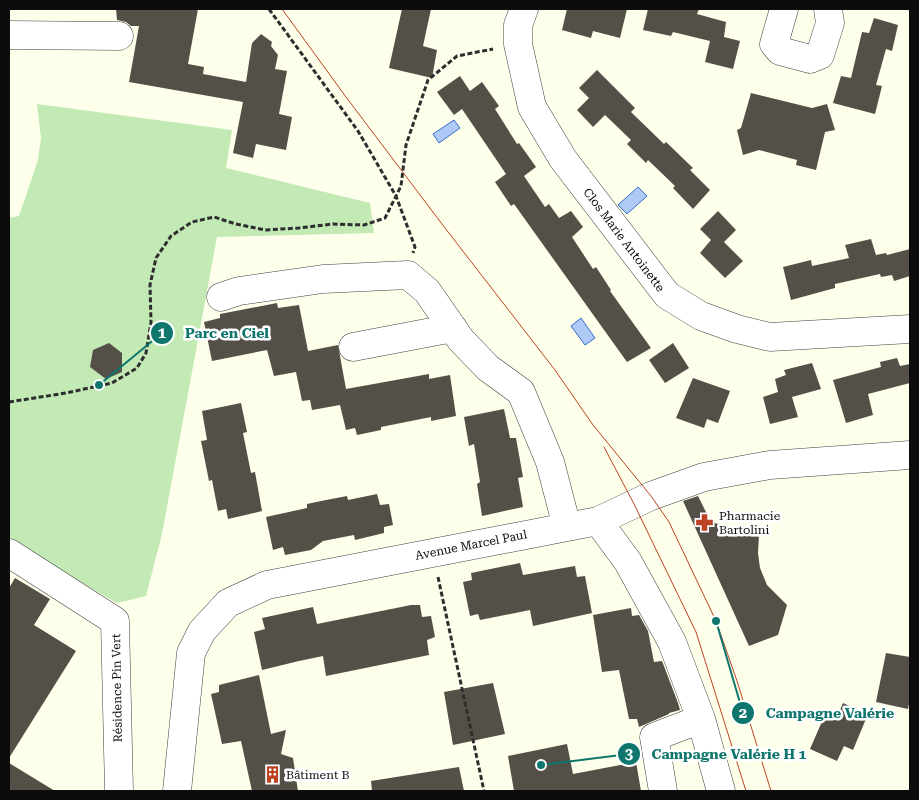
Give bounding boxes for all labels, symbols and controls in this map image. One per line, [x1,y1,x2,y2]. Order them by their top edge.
street label: Clos Marie Antoinette [580,185,668,295]
callout: Parc en Ciel [150,318,279,347]
text: 1 [158,324,167,342]
text: Parc en Ciel [185,325,269,341]
place label: Pharmacie Bartolini [719,509,781,537]
pharmacy icon: Pharmacie Bartolini [695,513,715,533]
street label: Avenue Marcel Paul [414,527,528,563]
street label: Résidence Pin Vert [109,633,125,743]
callout: Campagne Valérie [731,699,904,728]
text: 2 [739,704,747,722]
text: Campagne Valérie [766,705,894,721]
callout: Campagne Valérie H 1 [617,739,817,768]
text: 3 [625,745,634,763]
text: Campagne Valérie H 1 [652,746,807,762]
building icon: Bâtiment B [262,765,282,785]
place label: Bâtiment B [286,768,349,782]

